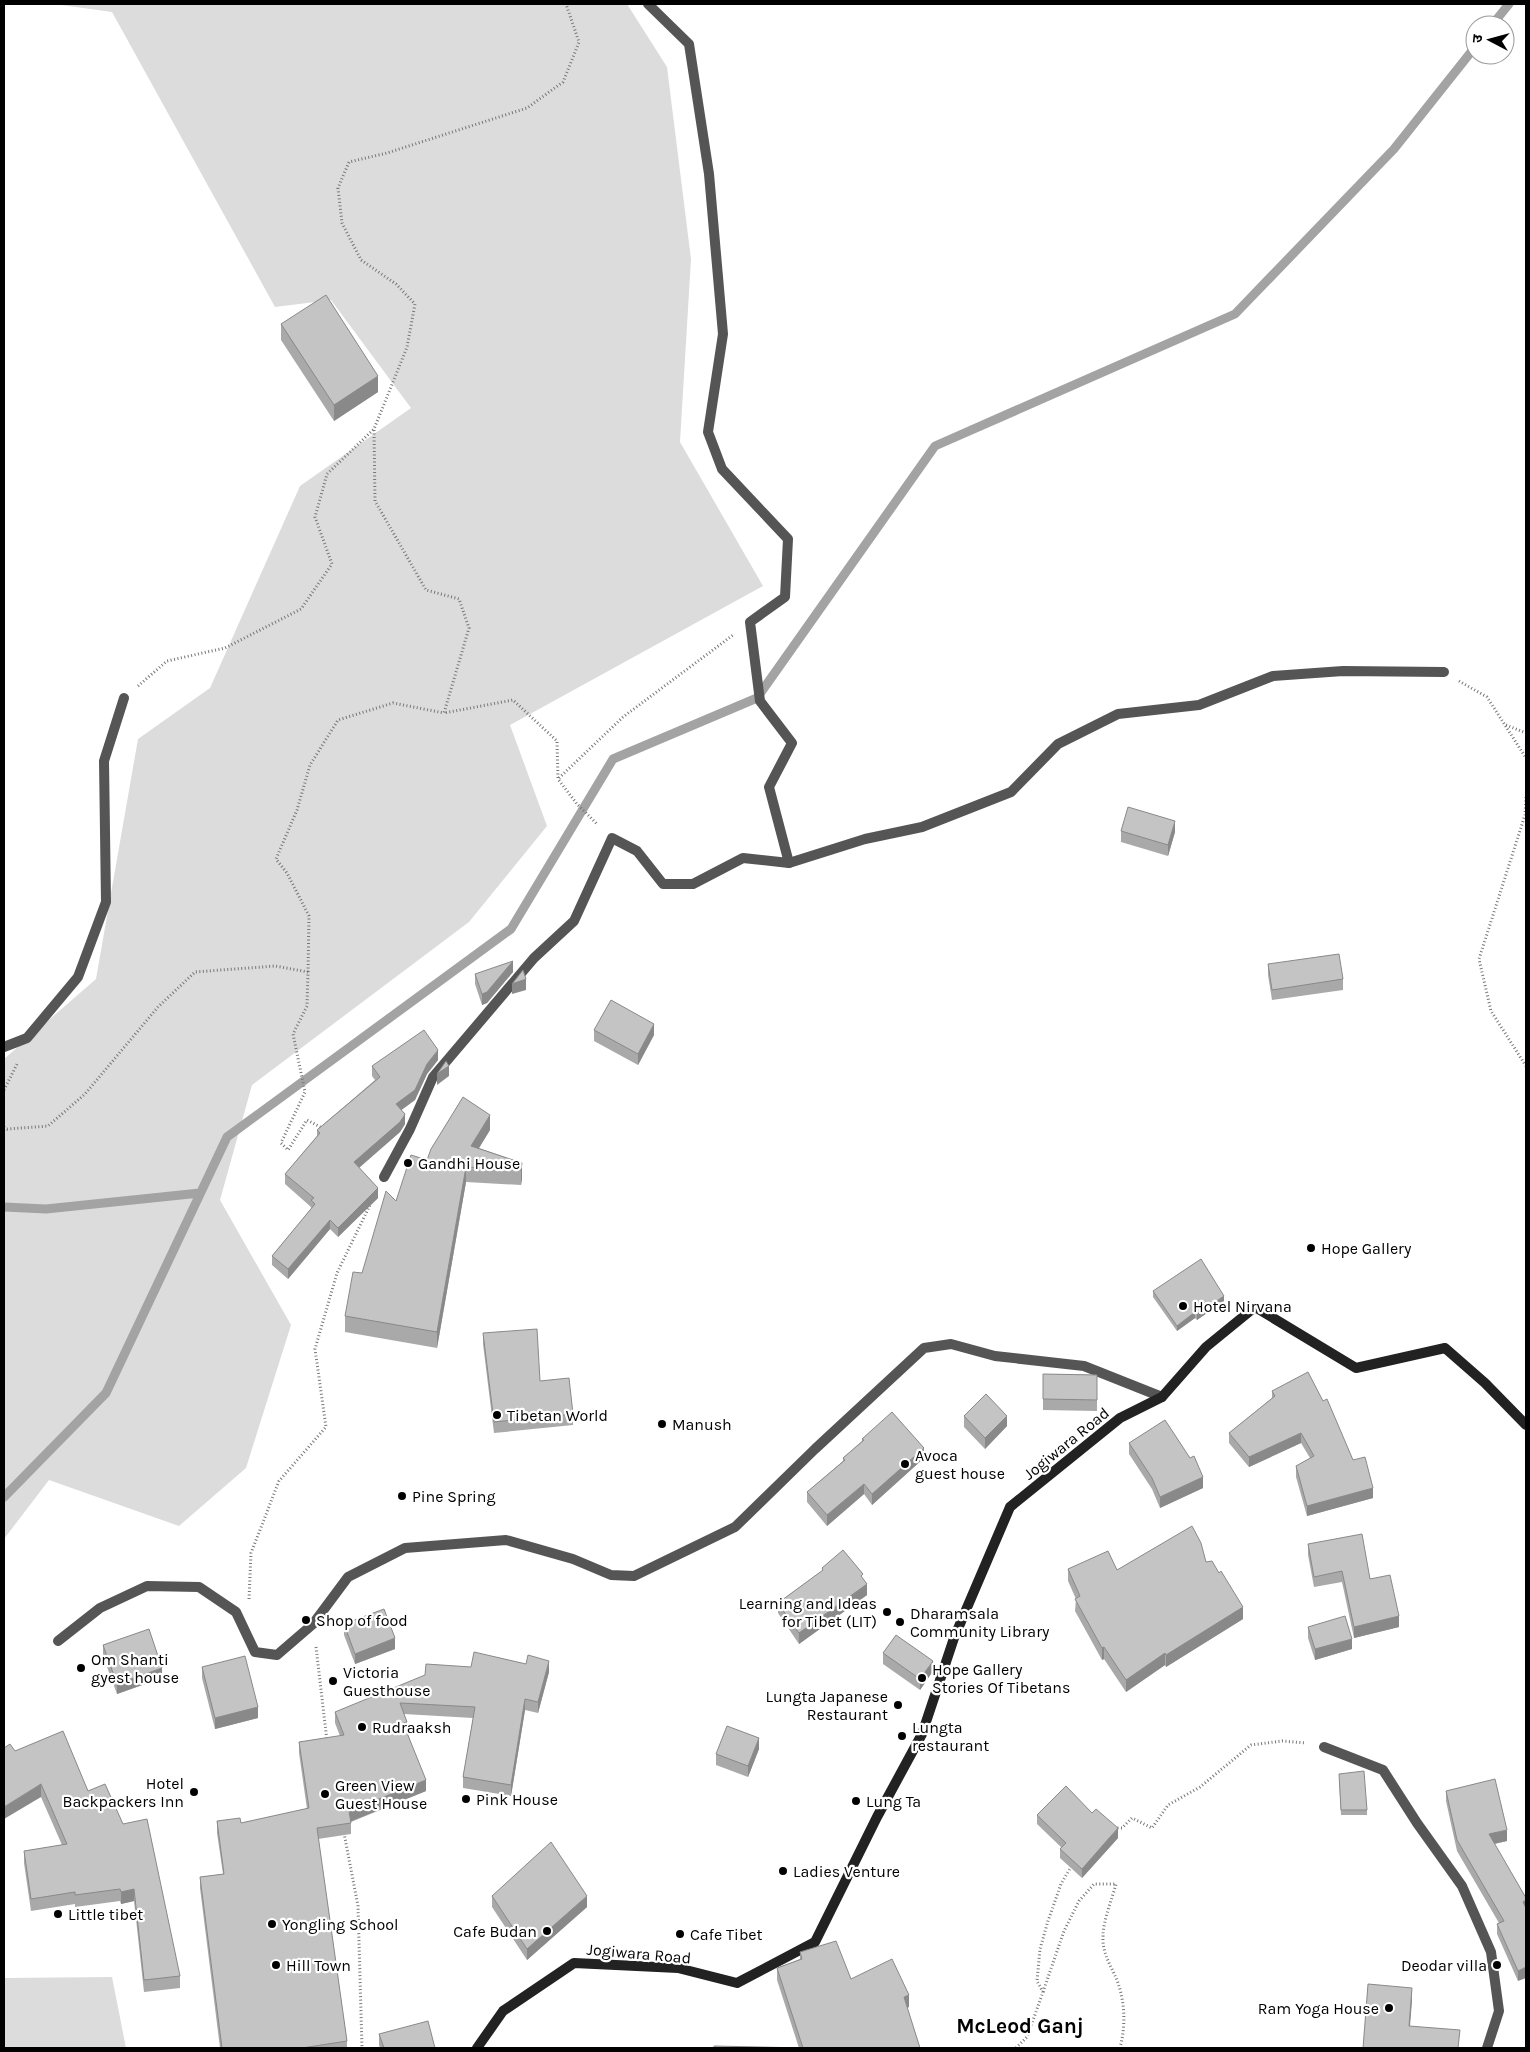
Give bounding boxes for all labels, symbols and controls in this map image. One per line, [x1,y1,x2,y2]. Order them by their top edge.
north arrow [1465,15,1515,65]
text: उ [1469,33,1487,44]
place label: Gandhi House [418,1154,520,1173]
marker: Gandhi House [402,1157,414,1169]
place label: Hope Gallery [1321,1239,1412,1258]
marker: Hope Gallery [1305,1242,1317,1254]
place label: Hotel Nirvana [1193,1297,1292,1316]
marker: Hotel Nirvana [1177,1300,1189,1312]
street label: Jogiwara Road [1020,1403,1113,1484]
place label: Tibetan World [507,1406,608,1425]
marker: Tibetan World [491,1409,503,1421]
place label: Manush [672,1415,732,1434]
marker: Manush [656,1418,668,1430]
place label: Avoca guest house [915,1446,1005,1483]
marker: Avoca guest house [899,1458,911,1470]
place label: Pine Spring [412,1487,496,1506]
marker: Pine Spring [396,1490,408,1502]
place label: Learning and Ideas for Tibet (LIT) [739,1594,877,1631]
place label: Dharamsala Community Library [910,1604,1050,1641]
marker: Learning and Ideas for Tibet (LIT) [881,1606,893,1618]
place label: Shop of food [316,1611,408,1630]
marker: Shop of food [300,1614,312,1626]
marker: Dharamsala Community Library [894,1616,906,1628]
place label: Om Shanti gyest house [91,1650,179,1687]
place label: Hope Gallery Stories Of Tibetans [932,1660,1070,1697]
marker: Om Shanti gyest house [75,1662,87,1674]
place label: Victoria Guesthouse [343,1663,430,1700]
marker: Hope Gallery Stories Of Tibetans [916,1672,928,1684]
marker: Victoria Guesthouse [327,1675,339,1687]
place label: Lungta Japanese Restaurant [766,1687,888,1724]
marker: Lungta Japanese Restaurant [892,1699,904,1711]
place label: Rudraaksh [372,1718,451,1737]
place label: Lungta restaurant [912,1718,989,1755]
marker: Rudraaksh [356,1721,368,1733]
marker: Lungta restaurant [896,1730,908,1742]
place label: Hotel Backpackers Inn [63,1774,184,1811]
place label: Green View Guest House [335,1776,427,1813]
marker: Hotel Backpackers Inn [188,1786,200,1798]
marker: Green View Guest House [319,1788,331,1800]
place label: Pink House [476,1790,558,1809]
place label: Lung Ta [866,1792,921,1811]
marker: Pink House [460,1793,472,1805]
marker: Lung Ta [850,1795,862,1807]
place label: Ladies Venture [793,1862,900,1881]
marker: Ladies Venture [777,1865,789,1877]
place label: Little tibet [68,1905,143,1924]
marker: Little tibet [52,1908,64,1920]
place label: Yongling School [282,1915,398,1934]
marker: Yongling School [266,1918,278,1930]
place label: Cafe Budan [453,1922,537,1941]
marker: Cafe Budan [541,1925,553,1937]
place label: Cafe Tibet [690,1925,763,1944]
marker: Cafe Tibet [674,1928,686,1940]
street label: Jogiwara Road [586,1939,692,1968]
place label: Hill Town [286,1956,351,1975]
place label: Deodar villa [1401,1956,1487,1975]
marker: Hill Town [270,1959,282,1971]
marker: Deodar villa [1491,1959,1503,1971]
place label: Ram Yoga House [1258,1999,1379,2018]
marker: Ram Yoga House [1383,2002,1395,2014]
district label: McLeod Ganj [956,2014,1084,2038]

